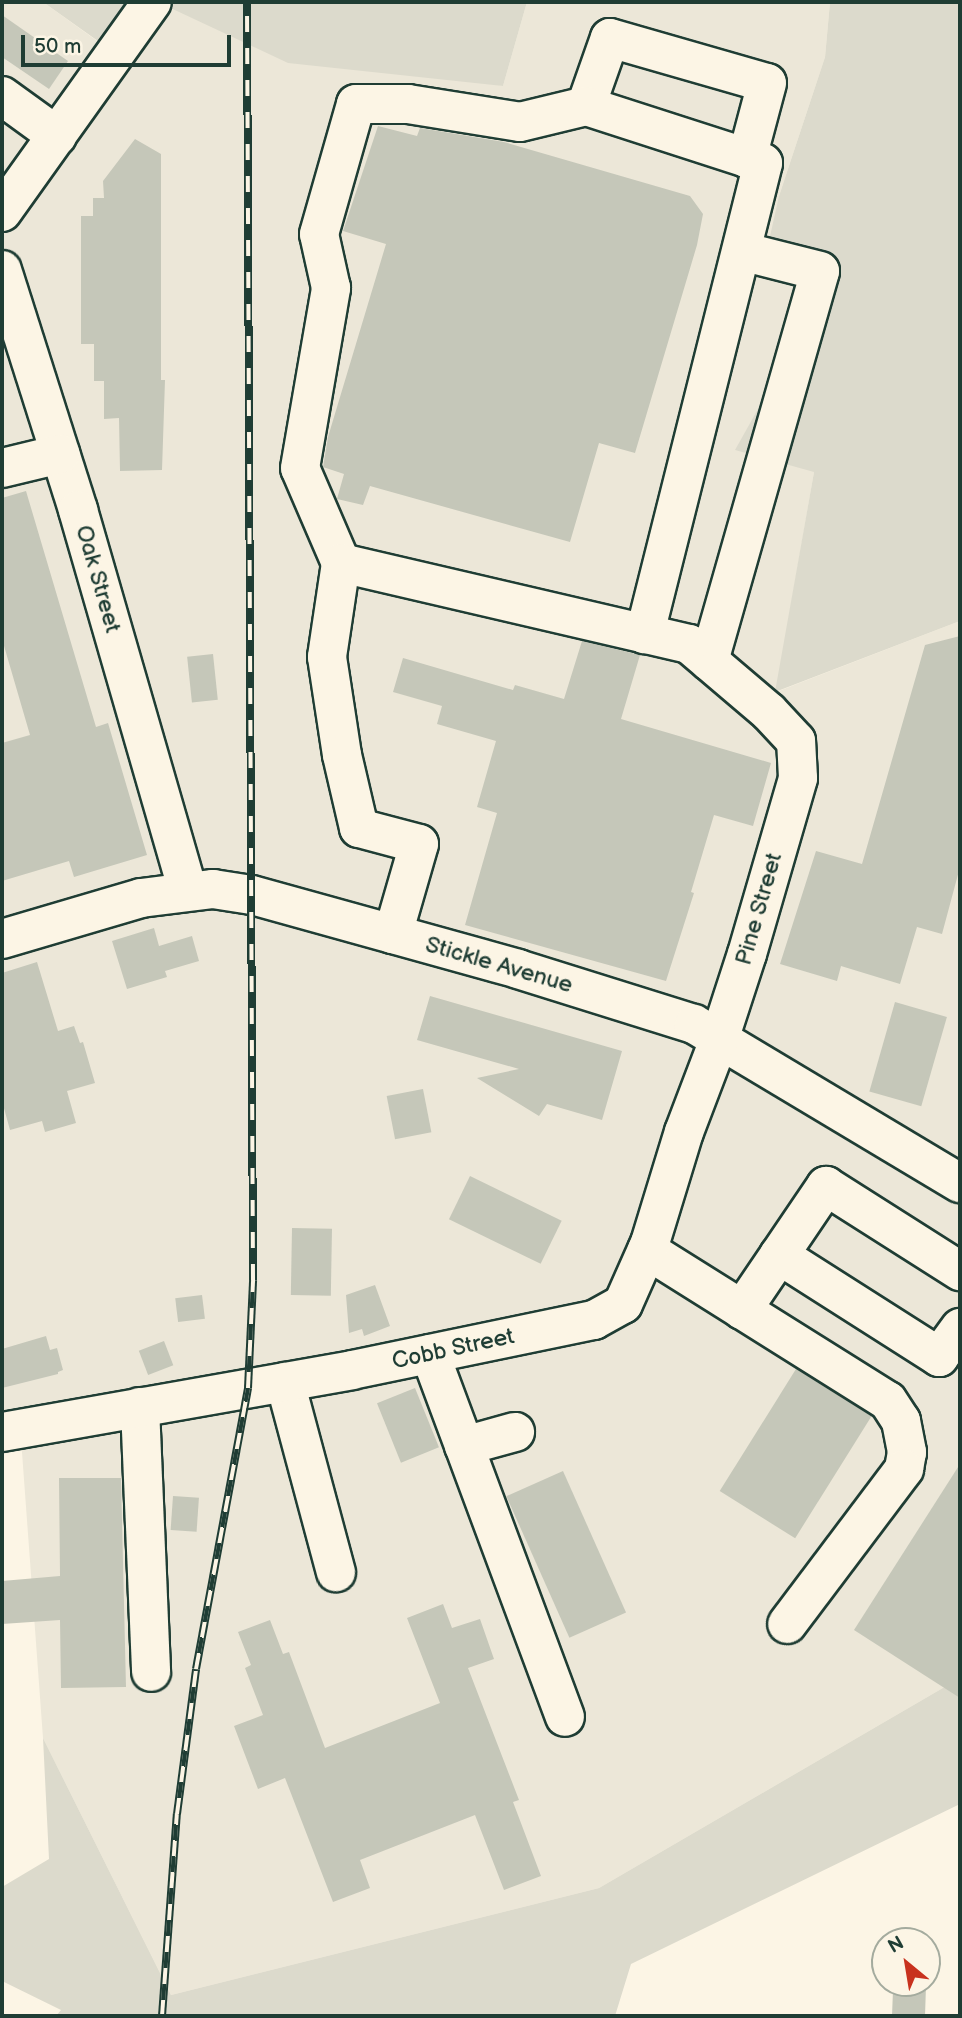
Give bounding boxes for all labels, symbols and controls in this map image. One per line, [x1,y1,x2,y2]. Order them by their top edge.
scale bar [24,21,234,65]
text: 50 m [34,34,81,59]
street label: Oak Street [69,522,127,636]
street label: Pine Street [730,850,788,968]
street label: Stickle Avenue [422,931,576,999]
street label: Cobb Street [389,1323,517,1375]
north arrow [871,1927,941,1997]
text: N [884,1932,908,1959]

